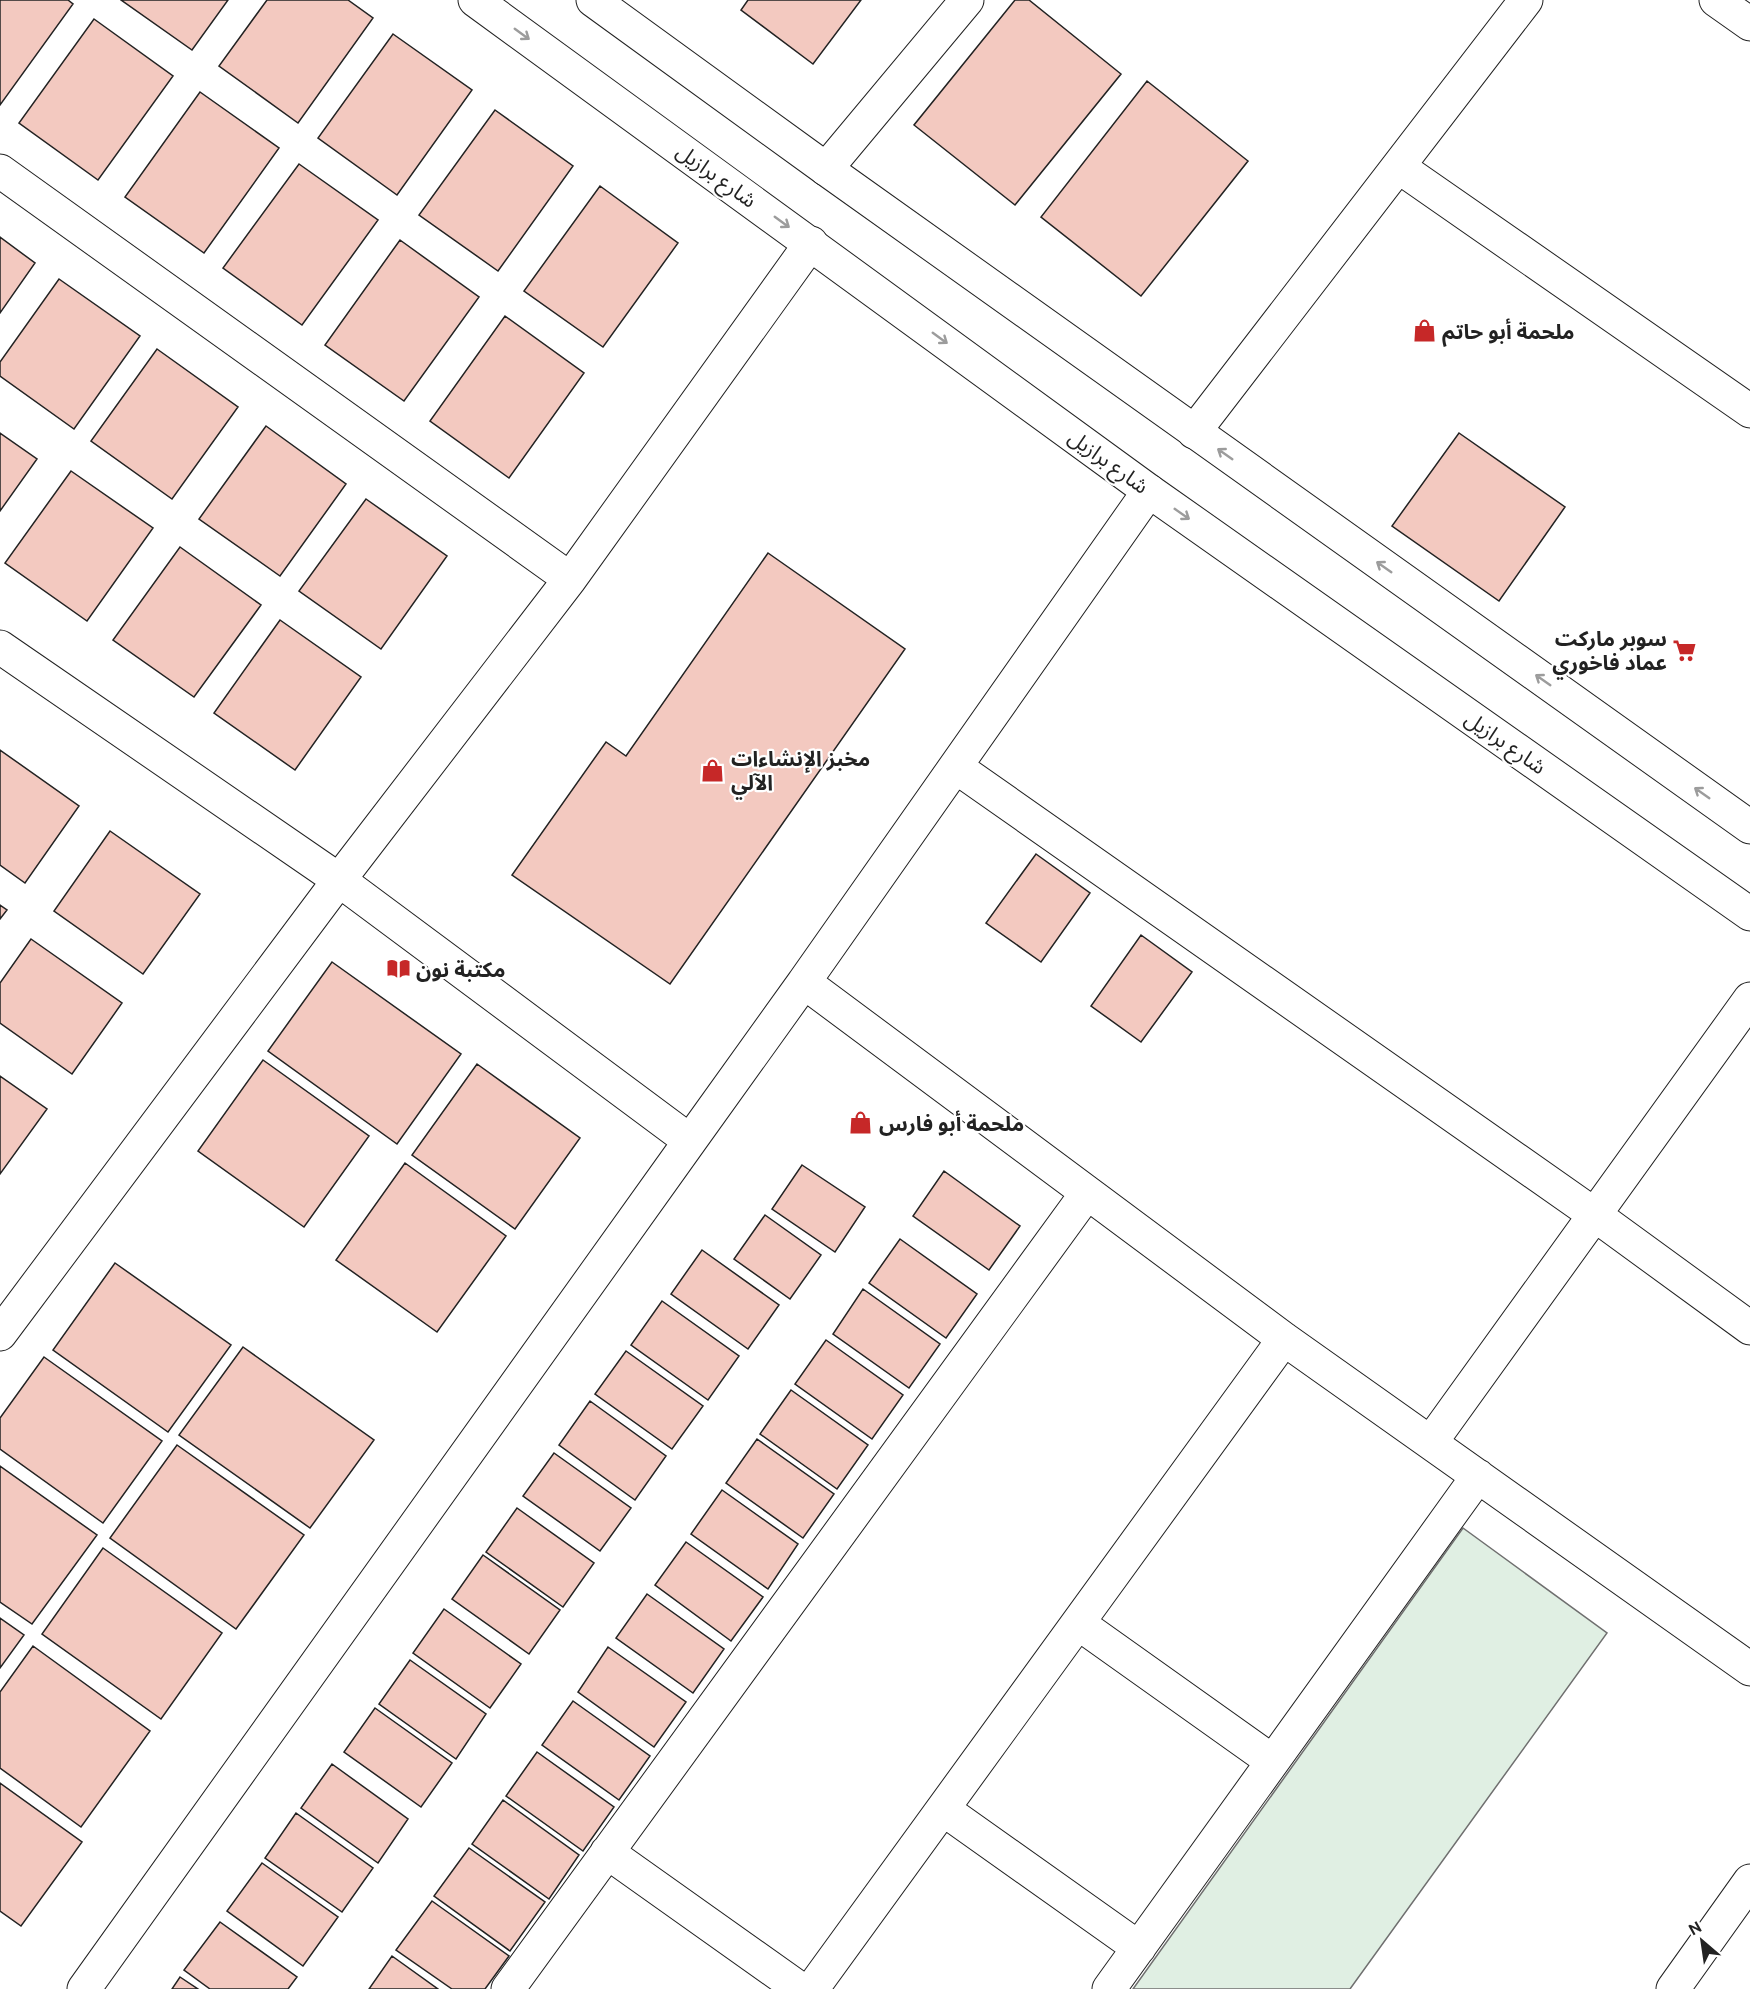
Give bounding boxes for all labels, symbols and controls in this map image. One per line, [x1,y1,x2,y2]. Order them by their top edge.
one-way arrow [514,28,530,40]
street label: شارع برازيل [670,138,762,215]
one-way arrow [774,216,790,229]
shop icon: ملحمة أبو حاتم [1411,318,1437,344]
place label: ملحمة أبو حاتم [1442,318,1575,347]
one-way arrow [931,331,947,344]
street label: شارع برازيل [1062,424,1154,501]
one-way arrow [1218,448,1234,460]
one-way arrow [1174,508,1190,520]
one-way arrow [1377,561,1393,573]
place label: سوبر ماركت عماد فاخوري [1552,626,1667,680]
supermarket icon: سوبر ماركت عماد فاخوري [1672,637,1698,663]
one-way arrow [1536,674,1552,686]
street label: شارع برازيل [1459,706,1551,782]
place label: مخبز الإنشاءات الآلي [731,746,870,800]
shop icon: مخبز الإنشاءات الآلي [700,757,726,783]
one-way arrow [1695,787,1711,799]
library icon: مكتبة نون [385,956,411,982]
place label: مكتبة نون [416,957,505,982]
shop icon: ملحمة أبو فارس [848,1110,874,1136]
place label: ملحمة أبو فارس [879,1110,1024,1136]
north arrow [1672,1911,1732,1971]
text: N [1685,1917,1704,1939]

